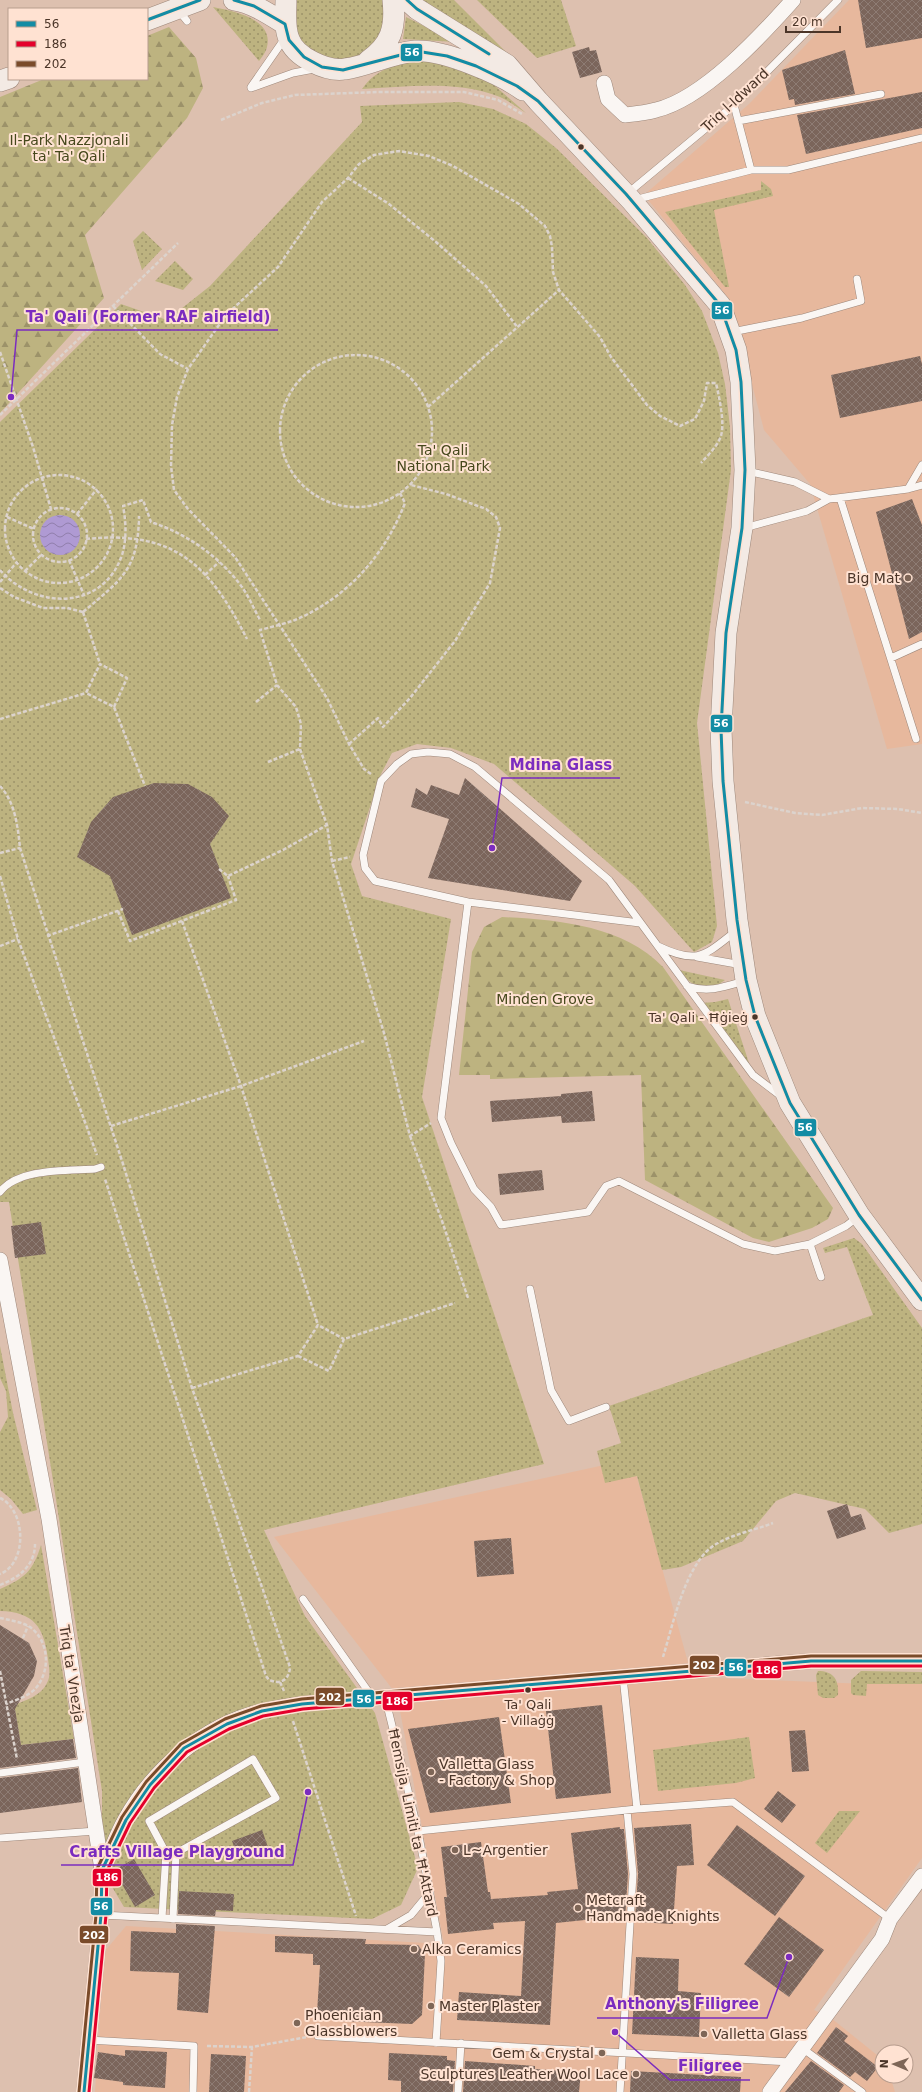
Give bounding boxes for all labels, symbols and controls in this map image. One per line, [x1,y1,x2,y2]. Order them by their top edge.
legend [8,8,148,80]
scale bar [786,8,840,34]
text: 20 m [792,15,823,29]
text: 56 [44,17,59,31]
text: 186 [44,37,67,51]
line badge: 56 [400,43,423,62]
text: 56 [404,46,420,59]
text: 202 [44,57,67,71]
street label: Triq l-Idward [697,65,772,136]
park label: Il-Park Nazzjonali ta' Ta' Qali [9,132,129,164]
unlabelled marker [576,142,586,152]
line badge: 56 [711,301,733,320]
callout: Ta' Qali (Former RAF airfield) [17,303,278,330]
text: 56 [714,304,730,317]
text: Ta' Qali (Former RAF airfield) [26,308,270,326]
park label: Ta' Qali National Park [396,442,490,474]
place label: Big Mat [847,570,901,586]
marker: Big Mat [903,573,913,583]
line badge: 56 [710,714,733,733]
text: 56 [713,717,729,730]
callout: Mdina Glass [502,751,620,778]
text: Mdina Glass [510,756,612,774]
park label: Minden Grove [496,991,594,1007]
place label: Ta' Qali - Ħġieġ [647,1010,748,1025]
marker: Ta' Qali - Ħġieġ [750,1012,760,1022]
line badge: 56 [794,1118,817,1137]
text: 56 [797,1121,813,1134]
street label: Triq ta' Vnezja [56,1623,88,1724]
line badge: 202 [689,1655,720,1675]
line badge: 56 [724,1658,747,1677]
text: 202 [693,1659,715,1672]
line badge: 186 [752,1660,782,1679]
text: 56 [728,1661,744,1674]
text: 186 [756,1664,779,1677]
marker: Ta' Qali - Villaġġ [523,1685,533,1695]
line badge: 202 [315,1687,345,1706]
line badge: 56 [352,1689,375,1708]
text: 202 [319,1691,341,1704]
line badge: 186 [382,1691,413,1711]
text: 56 [356,1693,372,1706]
text: 186 [386,1695,409,1708]
place label: Ta' Qali - Villaġġ [502,1697,554,1728]
street label: Ħemsija, Limiti ta' Ħ'Attard [385,1726,441,1918]
place label: Valletta Glass - Factory & Shop [439,1756,555,1788]
marker: Valletta Glass - Factory & Shop [426,1767,436,1777]
callout: Crafts Village Playground [61,1838,293,1865]
place label: L~Argentier [463,1842,548,1858]
text: Crafts Village Playground [69,1843,285,1861]
marker: L~Argentier [450,1845,460,1855]
line badge: 186 [92,1868,122,1887]
text: 186 [96,1871,119,1884]
place label: Metcraft Handmade Knights [586,1892,720,1924]
line badge: 56 [90,1897,113,1916]
text: 56 [93,1900,109,1913]
marker: Metcraft Handmade Knights [573,1903,583,1913]
line badge: 202 [79,1925,109,1944]
text: 202 [83,1929,105,1942]
place label: Alka Ceramics [422,1941,522,1957]
marker: Alka Ceramics [409,1944,419,1954]
callout: Anthony's Filigree [597,1991,767,2018]
text: Anthony's Filigree [605,1995,759,2013]
place label: Master Plaster [439,1998,540,2014]
marker: Master Plaster [426,2001,436,2011]
place label: Phoenician Glassblowers [305,2007,397,2039]
marker: Phoenician Glassblowers [292,2018,302,2028]
place label: Valletta Glass [712,2026,807,2042]
marker: Valletta Glass [699,2029,709,2039]
north arrow [874,2044,914,2084]
place label: Gem & Crystal [492,2045,594,2061]
marker: Gem & Crystal [597,2048,607,2058]
callout: Filigree [670,2053,750,2080]
text: Filigree [678,2057,742,2075]
text: N [878,2059,891,2069]
place label: Sculptures Leather Wool Lace [420,2066,628,2082]
marker: Sculptures Leather Wool Lace [631,2069,641,2079]

